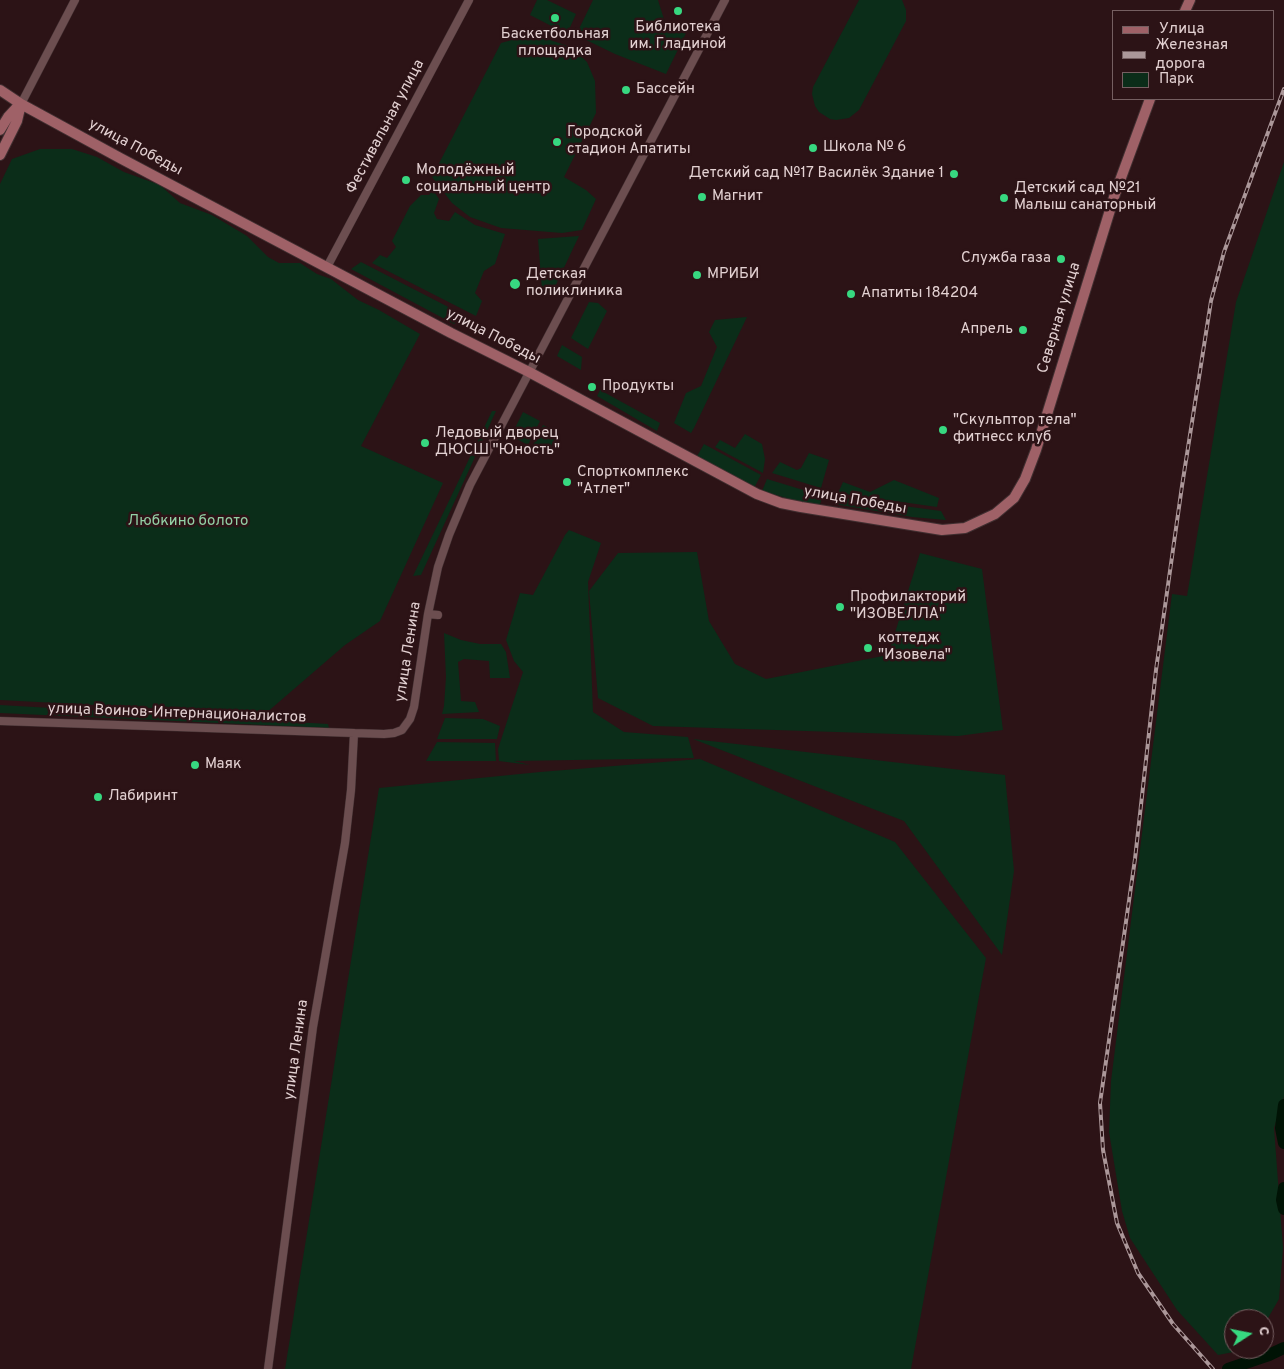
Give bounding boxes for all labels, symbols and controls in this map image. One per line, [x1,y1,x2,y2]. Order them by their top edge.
marker: Библиотека им. Гладиной [672,5,684,17]
legend [1112,10,1274,100]
marker: Баскетбольная площадка [549,12,561,24]
place label: Библиотека им. Гладиной [630,19,726,54]
text: Улица [1159,20,1204,39]
place label: Баскетбольная площадка [501,26,609,61]
text: Железная дорога [1156,36,1228,74]
street label: Фестивальная улица [343,57,429,197]
text: Парк [1159,70,1194,89]
place label: Бассейн [636,81,695,99]
marker: Бассейн [620,84,632,96]
street label: улица Победы [85,116,185,180]
place label: Городской стадион Апатиты [567,124,691,159]
marker: Городской стадион Апатиты [551,136,563,148]
place label: Школа № 6 [823,139,906,157]
marker: Школа № 6 [807,142,819,154]
place label: Молодёжный социальный центр [416,162,550,197]
place label: Детский сад №17 Василёк Здание 1 [689,165,944,183]
marker: Детский сад №17 Василёк Здание 1 [948,168,960,180]
marker: Молодёжный социальный центр [400,174,412,186]
place label: Детский сад №21 Малыш санаторный [1014,180,1156,215]
place label: Магнит [712,188,763,206]
marker: Магнит [696,191,708,203]
marker: Детский сад №21 Малыш санаторный [998,192,1010,204]
place label: Служба газа [961,250,1051,268]
marker: Служба газа [1055,253,1067,265]
street label: Северная улица [1035,260,1085,376]
place label: Детская поликлиника [526,266,623,301]
place label: МРИБИ [707,266,759,284]
marker: МРИБИ [691,269,703,281]
marker: Детская поликлиника [508,277,522,291]
place label: Апатиты 184204 [861,285,978,303]
marker: Апатиты 184204 [845,288,857,300]
street label: улица Победы [443,305,543,369]
place label: Апрель [960,321,1013,339]
marker: Апрель [1017,324,1029,336]
place label: Продукты [602,378,674,396]
marker: Продукты [586,381,598,393]
place label: "Скульптор тела" фитнесс клуб [953,412,1077,447]
marker: "Скульптор тела" фитнесс клуб [937,424,949,436]
place label: Ледовый дворец ДЮСШ "Юность" [435,425,560,460]
marker: Ледовый дворец ДЮСШ "Юность" [419,437,431,449]
place label: Спорткомплекс "Атлет" [577,464,689,499]
marker: Спорткомплекс "Атлет" [561,476,573,488]
street label: улица Победы [802,483,908,519]
park label: Любкино болото [128,513,248,531]
place label: Профилакторий "ИЗОВЕЛЛА" [850,589,966,624]
street label: улица Ленина [392,601,426,703]
marker: Профилакторий "ИЗОВЕЛЛА" [834,601,846,613]
place label: коттедж "Изовела" [878,630,951,665]
marker: коттедж "Изовела" [862,642,874,654]
street label: улица Воинов-Интернационалистов [47,700,307,728]
place label: Маяк [205,756,242,774]
marker: Маяк [189,759,201,771]
place label: Лабиринт [108,788,178,806]
marker: Лабиринт [92,791,104,803]
street label: улица Ленина [281,999,313,1101]
north arrow [1224,1309,1274,1359]
text: С [1254,1325,1272,1337]

